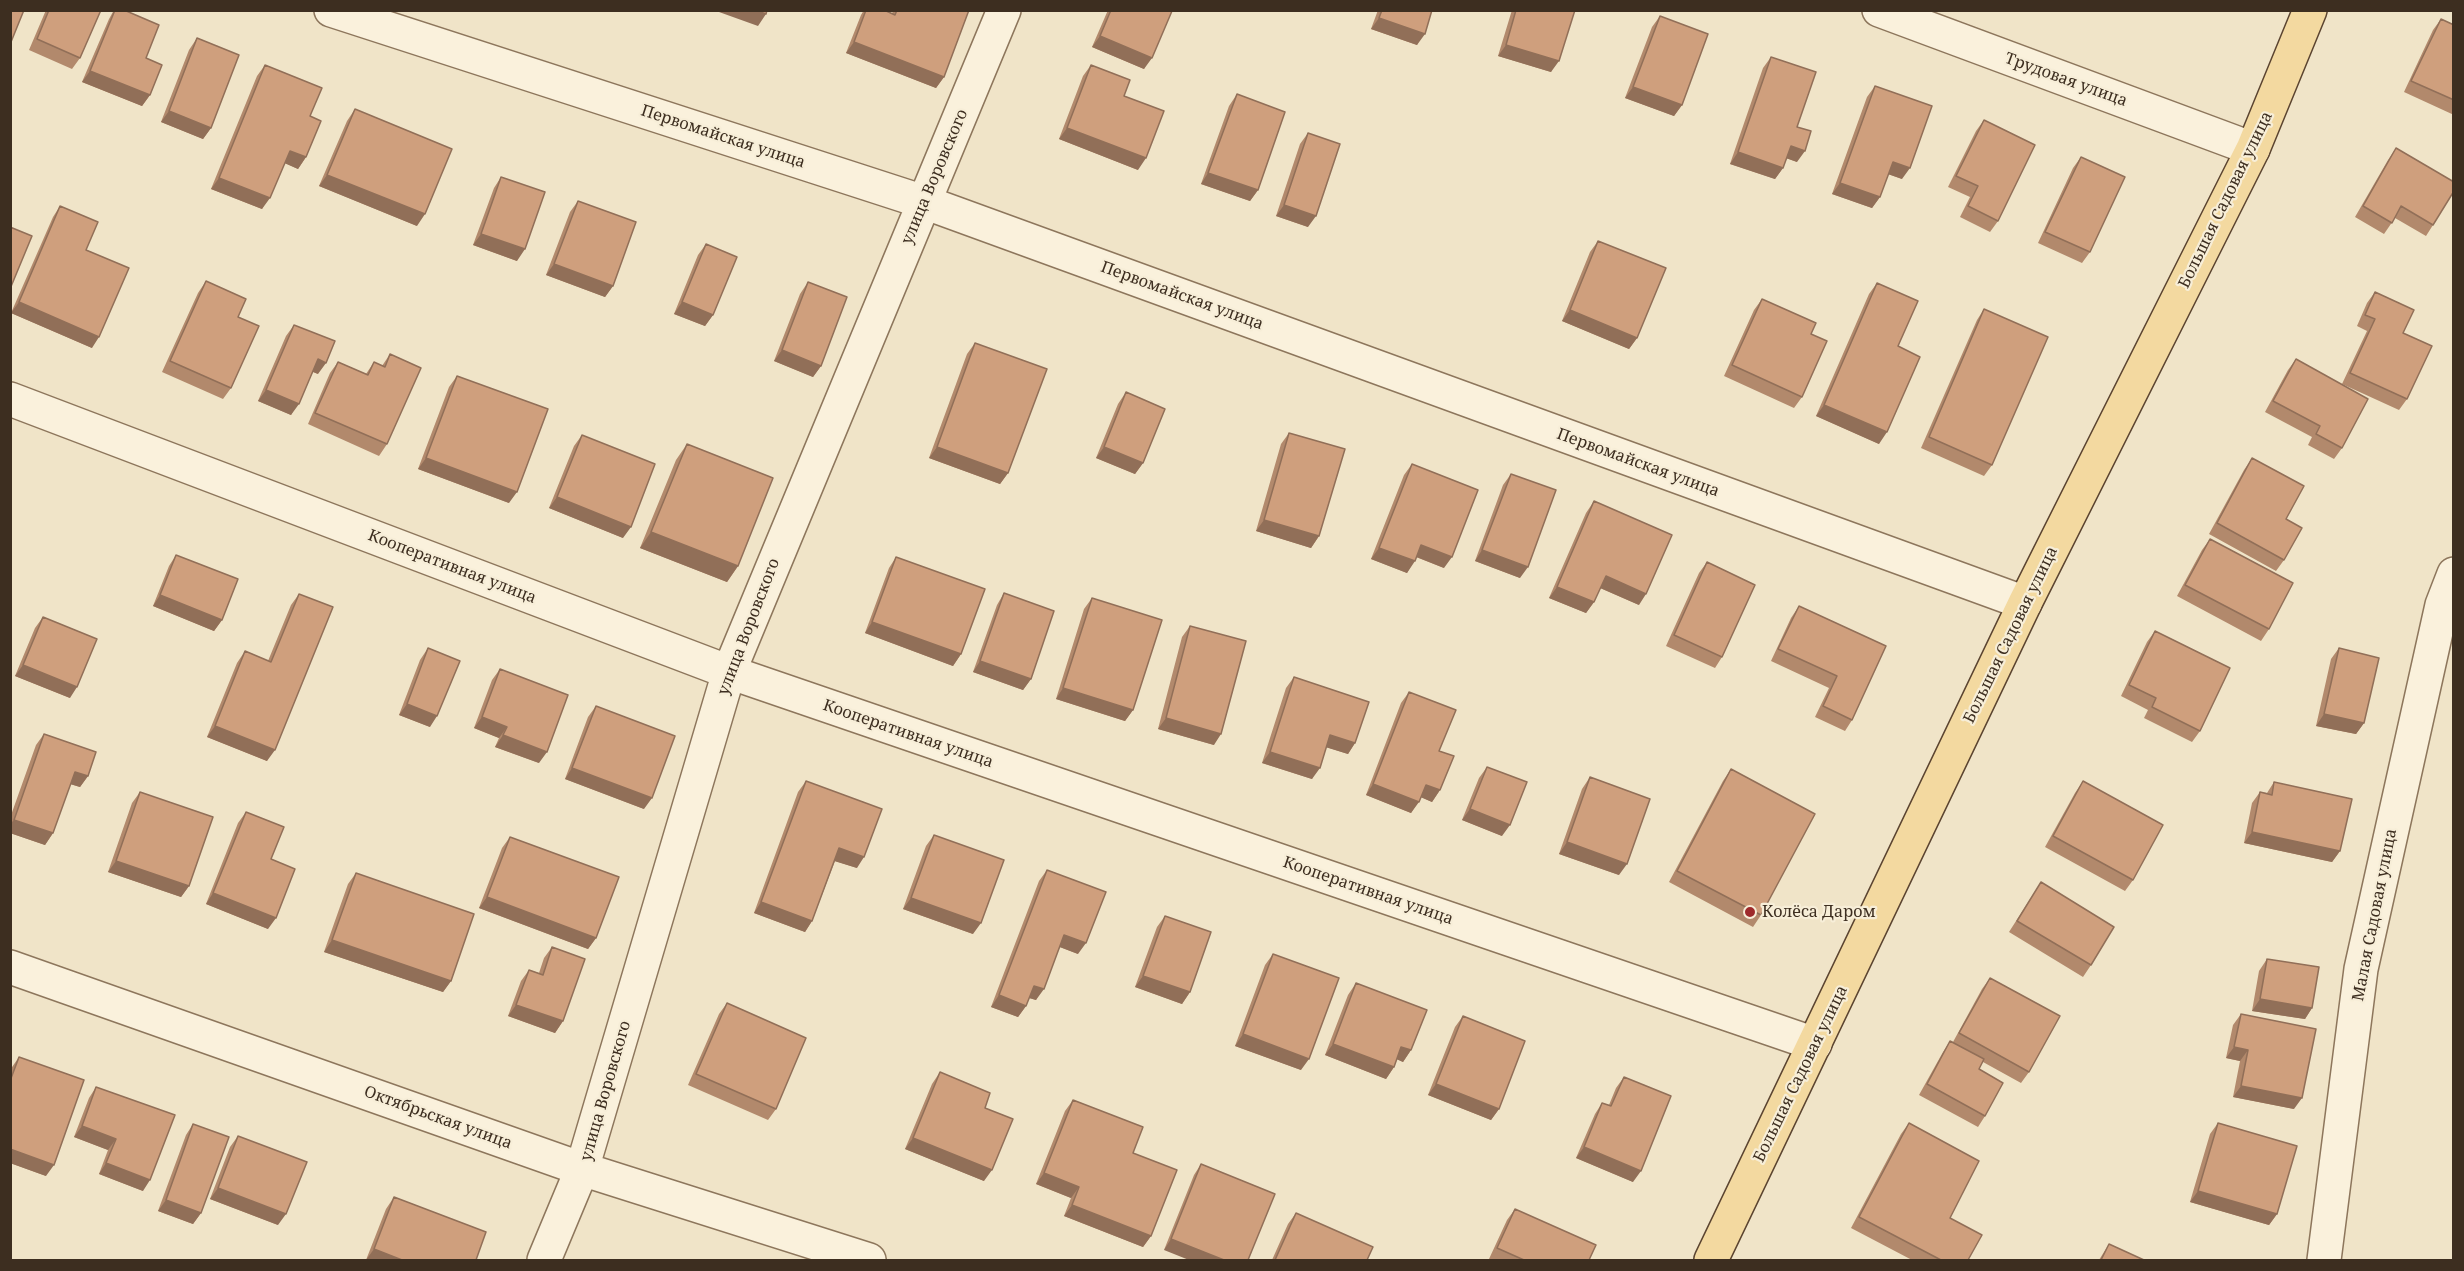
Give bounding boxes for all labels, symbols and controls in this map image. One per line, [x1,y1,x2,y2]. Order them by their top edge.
street label: Трудовая улица [2002,49,2130,111]
street label: Первомайская улица [638,101,808,173]
street label: улица Воровского [898,107,972,247]
street label: Большая Садовая улица [2175,109,2277,291]
street label: Первомайская улица [1098,258,1266,334]
street label: Первомайская улица [1554,425,1722,501]
street label: Кооперативная улица [365,526,539,608]
street label: Большая Садовая улица [1960,544,2062,726]
street label: улица Воровского [714,556,784,698]
street label: Кооперативная улица [820,696,996,772]
street label: Малая Садовая улица [2349,827,2401,1003]
street label: Кооперативная улица [1280,853,1456,929]
place label: Колёса Даром [1762,902,1876,922]
marker: Колёса Даром [1743,905,1757,919]
street label: Большая Садовая улица [1750,983,1852,1165]
street label: улица Воровского [577,1019,635,1163]
street label: Октябрьская улица [361,1082,515,1154]

